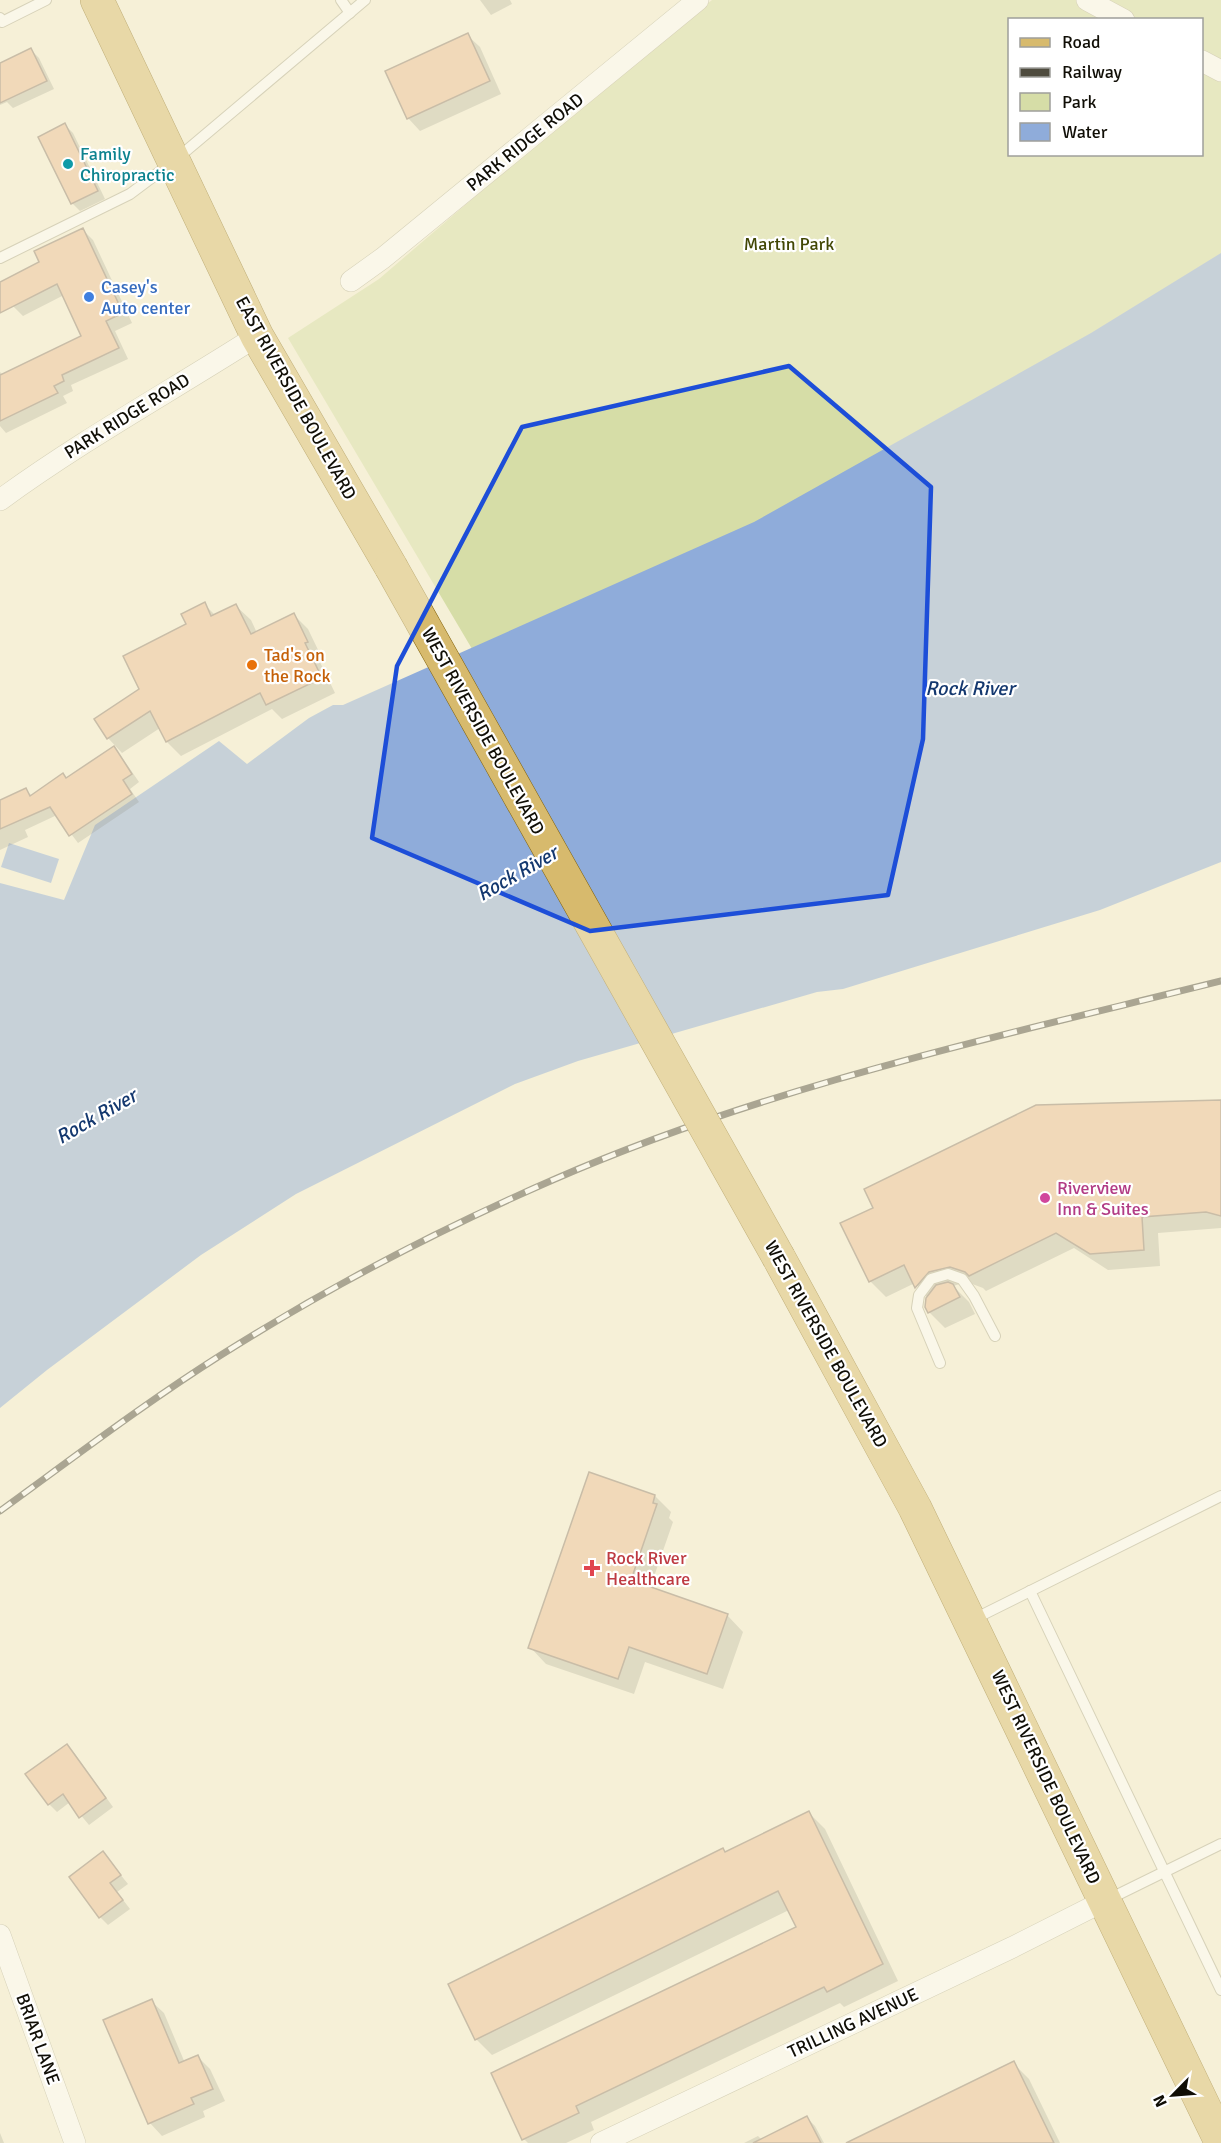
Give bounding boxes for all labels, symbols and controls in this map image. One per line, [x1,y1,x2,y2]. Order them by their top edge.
legend [1008,18,1203,156]
text: Road [1062,31,1101,53]
text: Railway [1062,61,1123,83]
street label: PARK RIDGE ROAD [462,88,588,196]
text: Park [1062,91,1097,113]
text: Water [1062,121,1108,143]
place label: Family Chiropractic [80,143,175,186]
marker: Family Chiropractic [61,157,75,171]
park label: Martin Park [744,233,834,255]
place label: Casey's Auto center [101,276,190,319]
marker: Casey's Auto center [82,290,96,304]
street label: EAST RIVERSIDE BOULEVARD [231,293,361,503]
street label: PARK RIDGE ROAD [60,369,194,463]
street label: WEST RIVERSIDE BOULEVARD [417,624,549,838]
place label: Tad's on the Rock [264,644,331,687]
marker: Tad's on the Rock [245,658,259,672]
water label: Rock River [925,676,1017,701]
water label: Rock River [472,839,565,907]
water label: Rock River [51,1082,144,1150]
place label: Riverview Inn & Suites [1057,1177,1149,1220]
marker: Riverview Inn & Suites [1038,1191,1052,1205]
street label: WEST RIVERSIDE BOULEVARD [760,1237,892,1451]
place label: Rock River Healthcare [606,1547,690,1590]
marker: Rock River Healthcare [583,1559,601,1577]
street label: WEST RIVERSIDE BOULEVARD [987,1667,1105,1887]
street label: TRILLING AVENUE [784,1983,922,2063]
street label: BRIAR LANE [11,1990,65,2088]
north arrow [1143,2065,1203,2125]
text: N [1149,2092,1172,2110]

